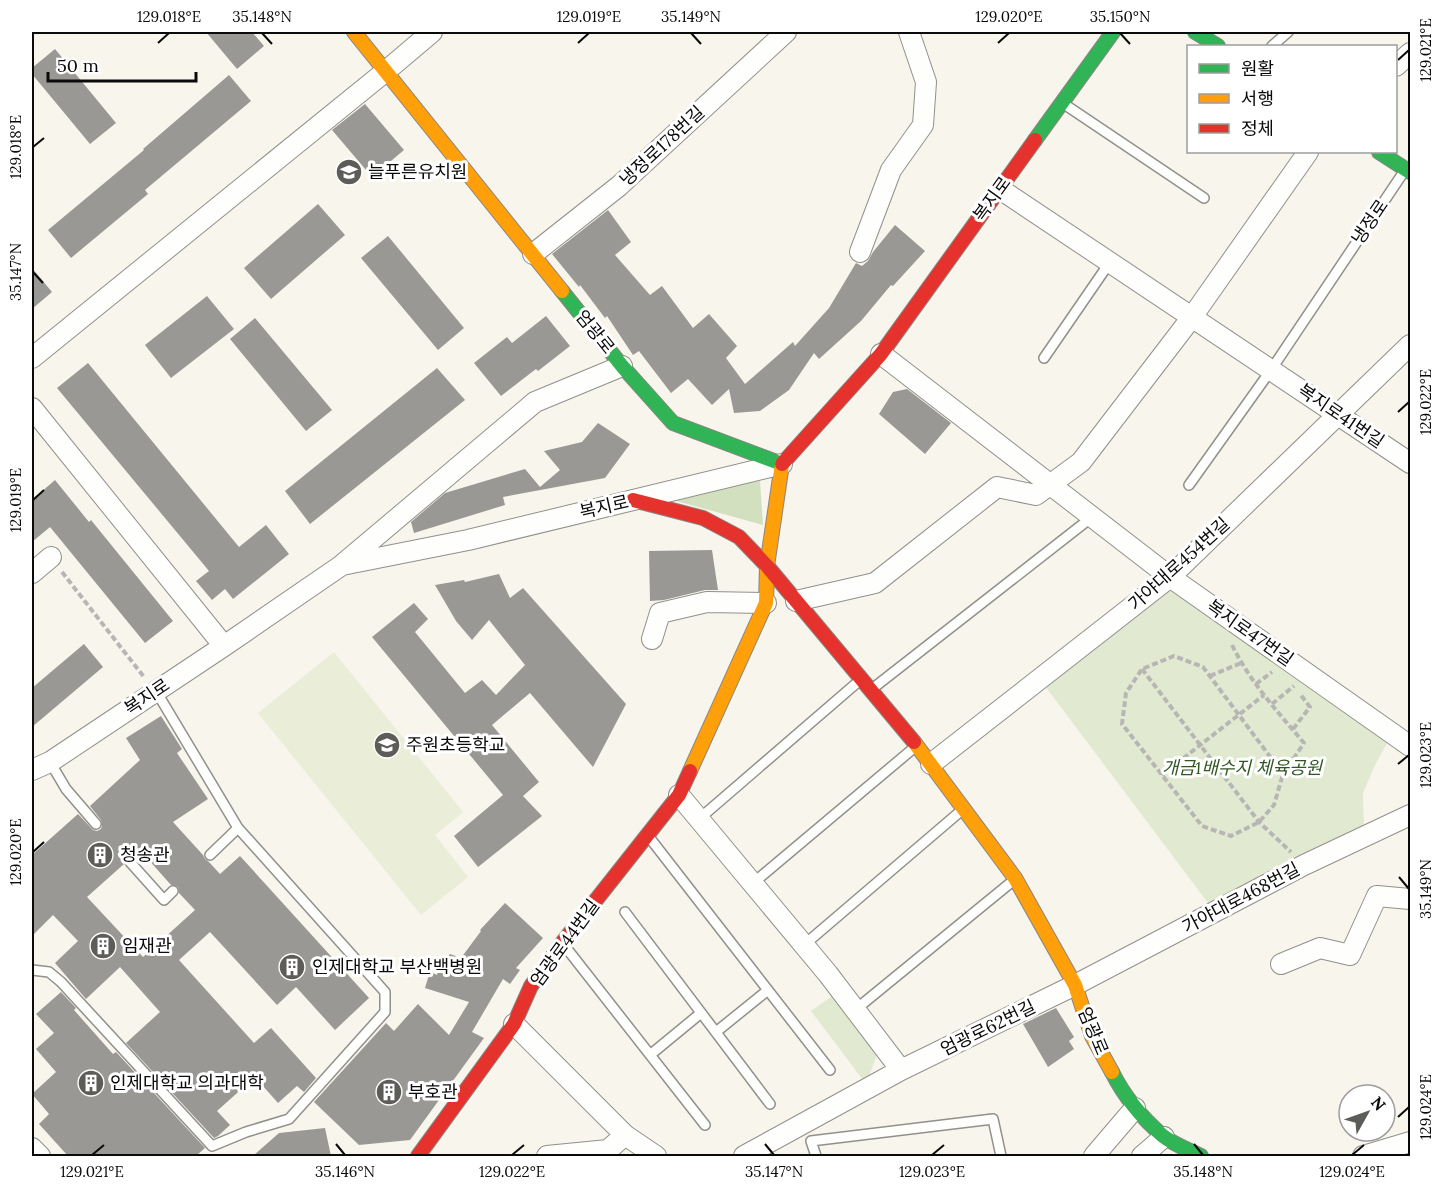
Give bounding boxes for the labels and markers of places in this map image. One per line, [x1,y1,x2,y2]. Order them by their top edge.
school or university icon: 늘푸른유치원 [334,157,364,187]
place label: 늘푸른유치원 [368,160,467,183]
school or university icon: 주원초등학교 [372,730,402,760]
place label: 주원초등학교 [406,733,505,756]
building icon: 청송관 [85,840,115,870]
place label: 청송관 [120,843,170,866]
building icon: 임재관 [88,931,118,961]
place label: 임재관 [122,934,172,957]
building icon: 인제대학교 부산백병원 [277,952,307,982]
place label: 인제대학교 부산백병원 [312,955,482,978]
building icon: 인제대학교 의과대학 [76,1068,106,1098]
place label: 인제대학교 의과대학 [110,1071,264,1094]
building icon: 부호관 [374,1077,404,1107]
place label: 부호관 [408,1080,458,1103]

